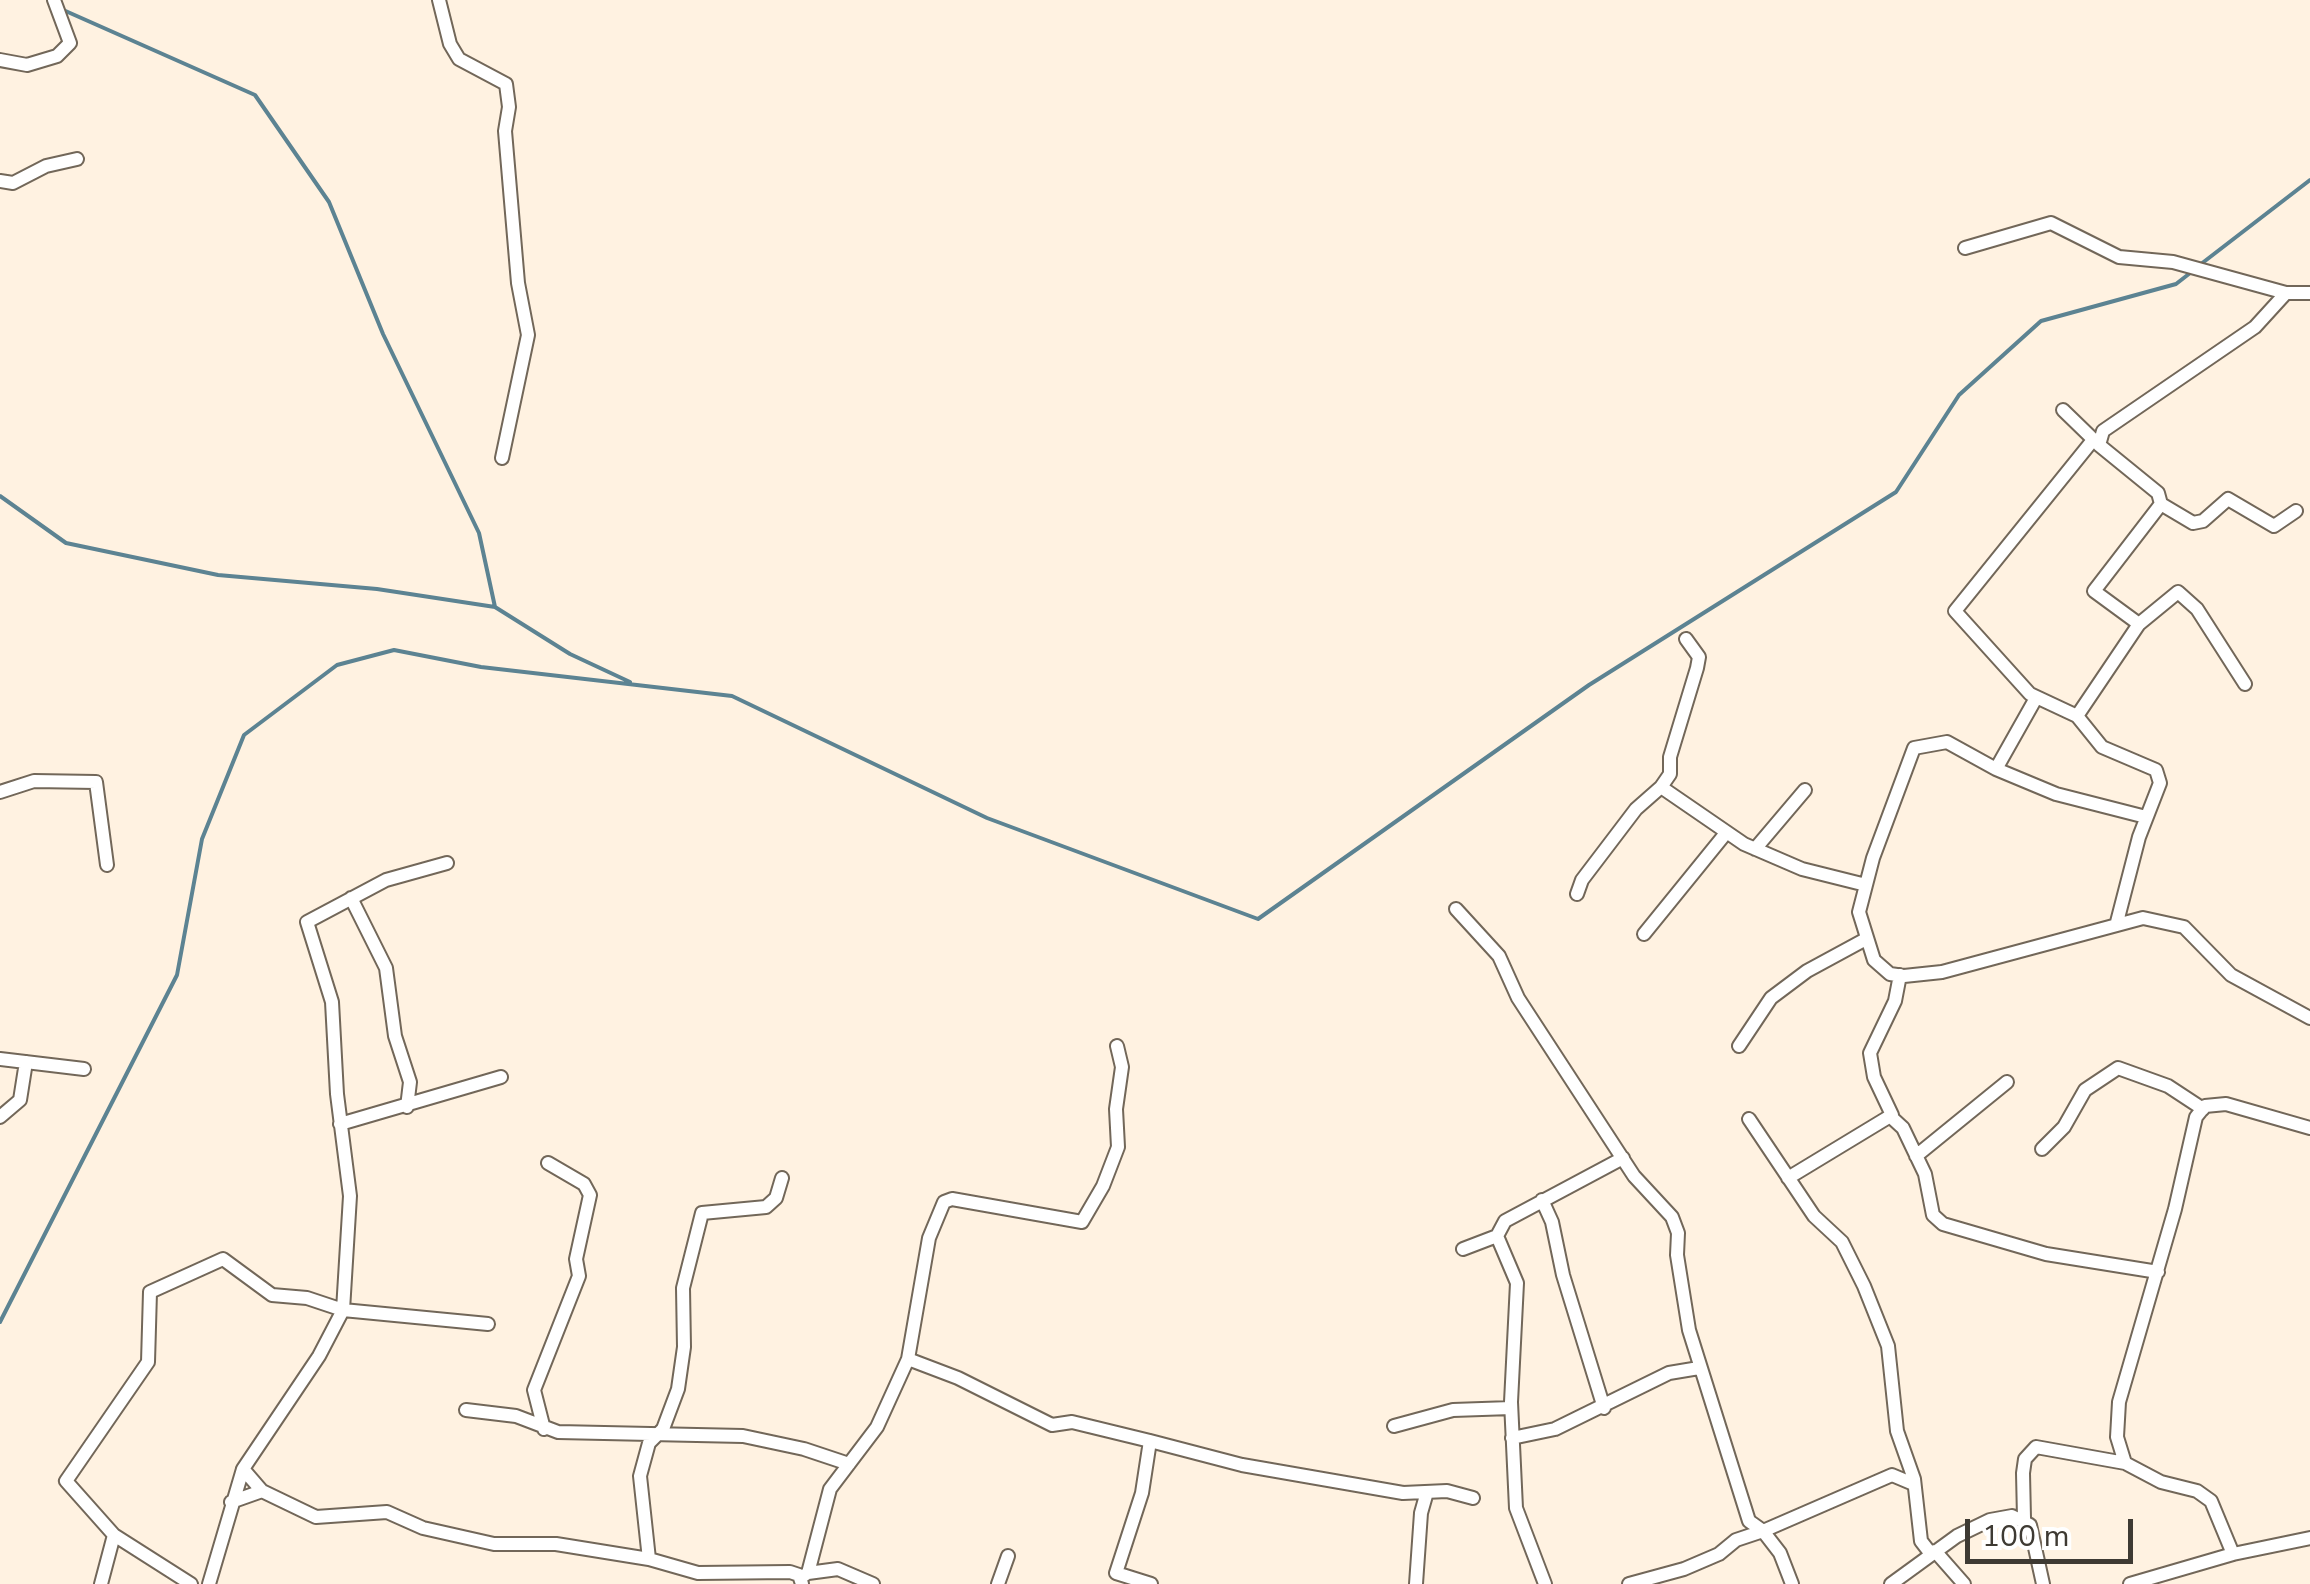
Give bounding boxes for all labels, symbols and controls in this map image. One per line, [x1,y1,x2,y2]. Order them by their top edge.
scale bar [1970,1499,2138,1561]
text: 100 m [1982,1516,2069,1557]

